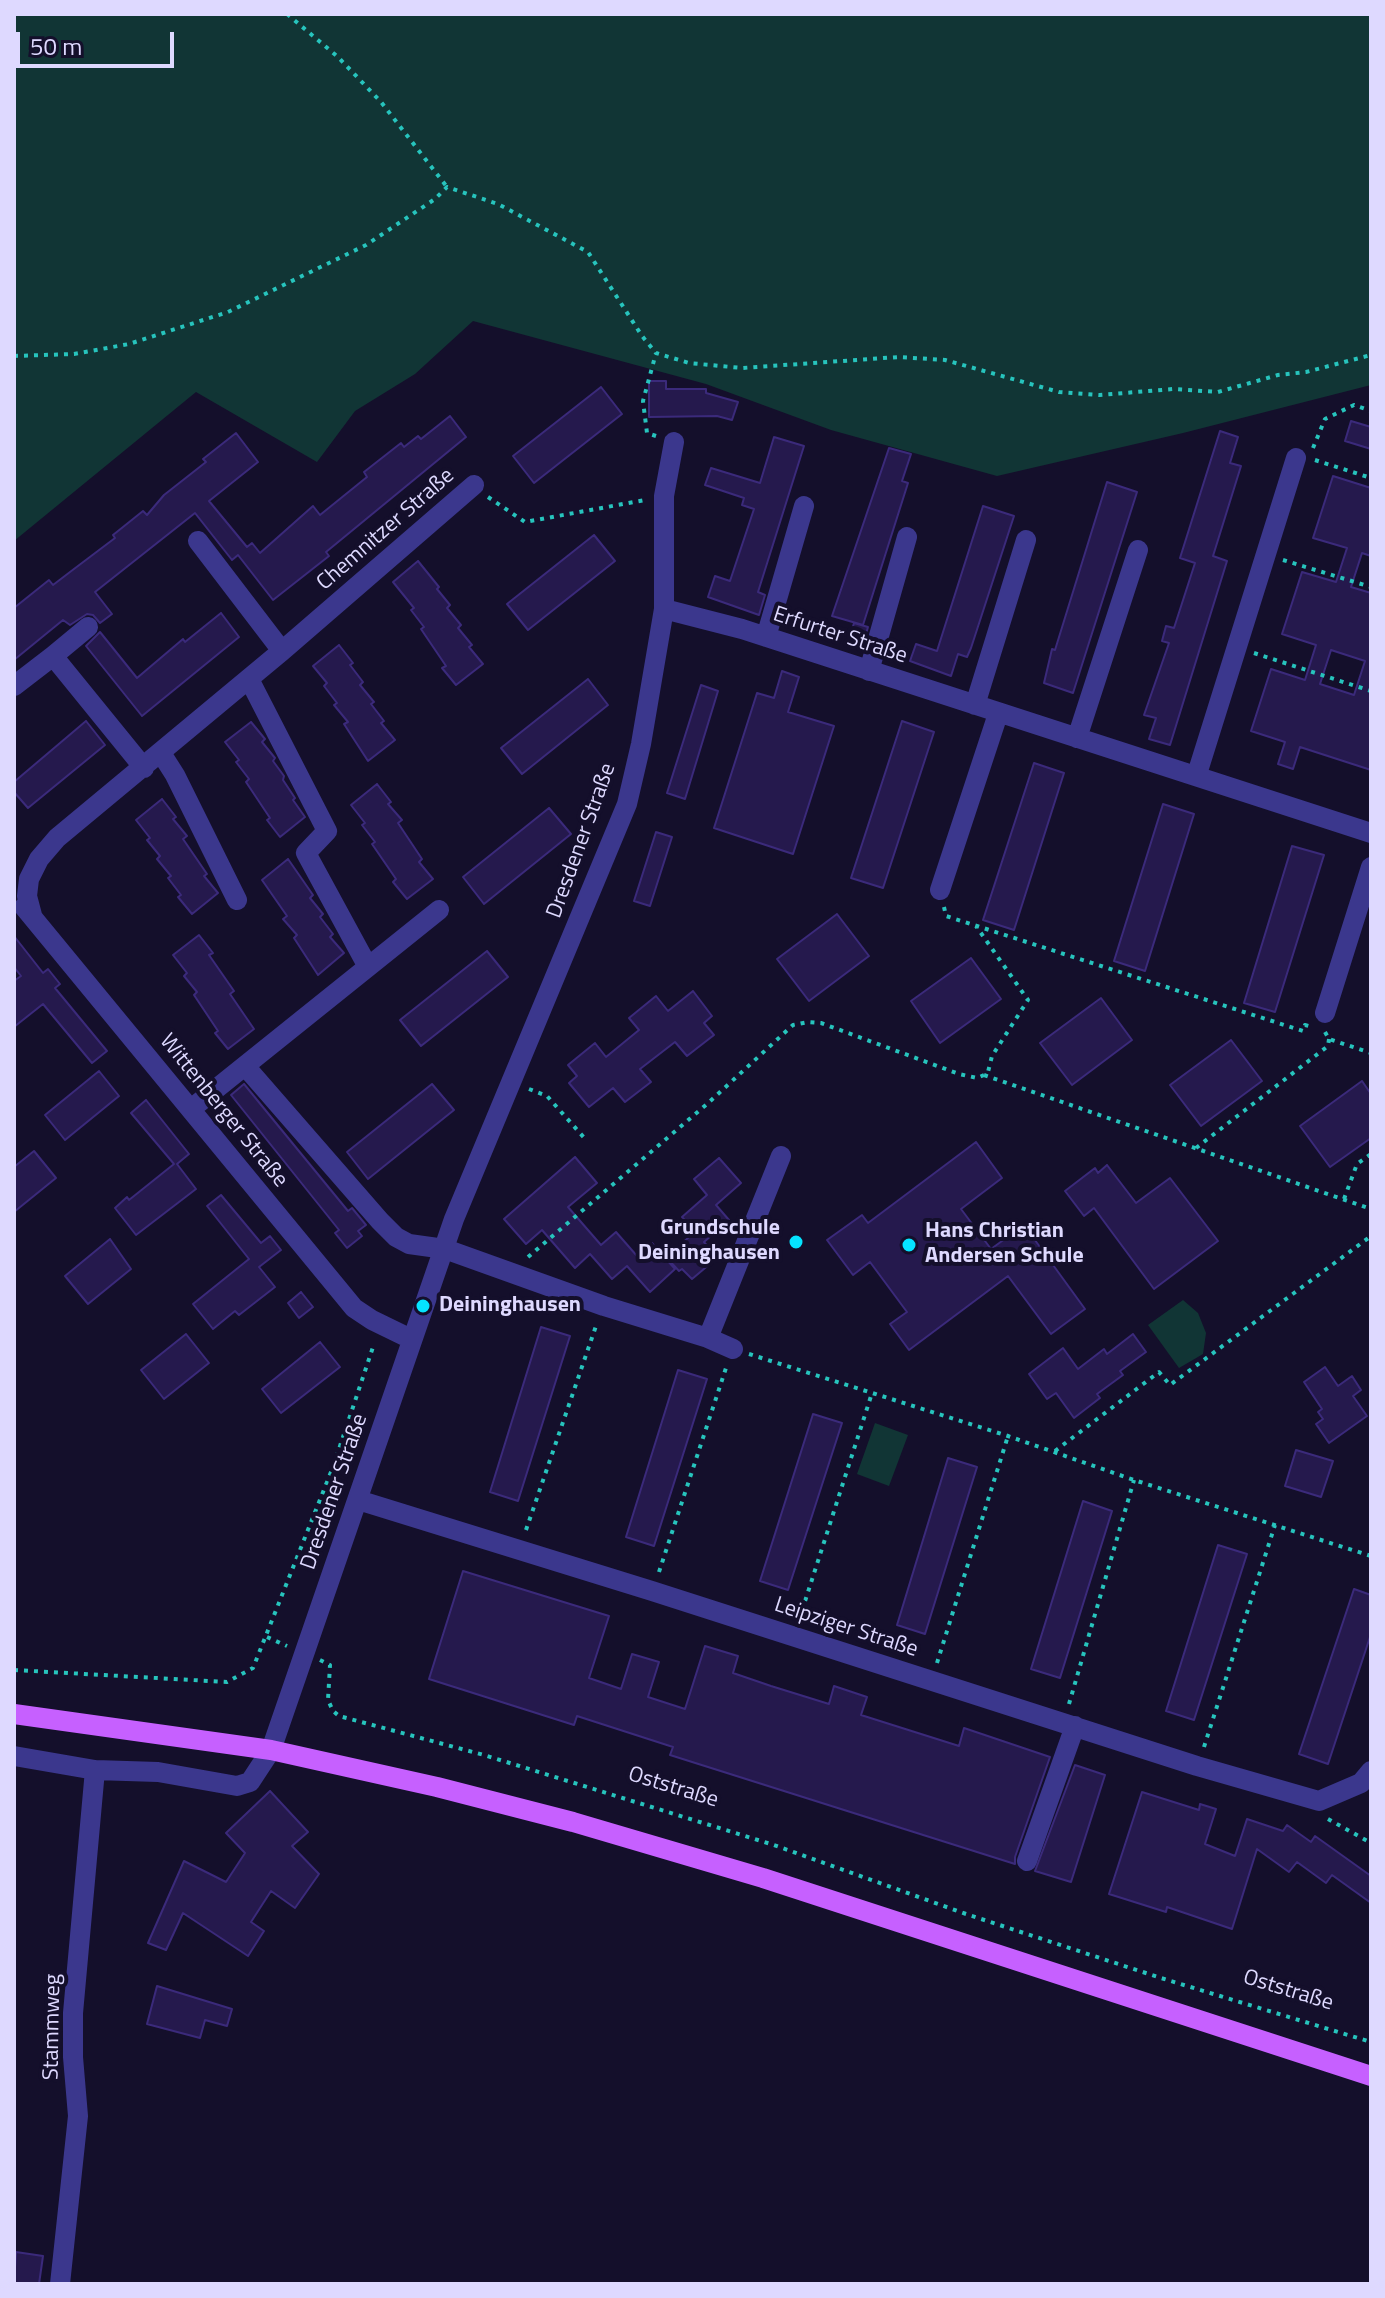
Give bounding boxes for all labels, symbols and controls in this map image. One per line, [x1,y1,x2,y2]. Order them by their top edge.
scale bar [20,16,178,66]
text: 50 m [30,28,82,64]
street label: Chemnitzer Straße [312,463,460,597]
street label: Erfurter Straße [770,602,910,670]
street label: Dresdener Straße [542,760,622,922]
street label: Wittenberger Straße [153,1029,293,1193]
place label: Grundschule Deininghausen [638,1216,780,1268]
place label: Hans Christian Andersen Schule [925,1219,1084,1270]
marker: Grundschule Deininghausen [787,1233,805,1251]
marker: Hans Christian Andersen Schule [900,1236,918,1254]
place label: Deininghausen [439,1293,581,1319]
marker: Deininghausen [414,1297,432,1315]
street label: Dresdener Straße [296,1411,374,1573]
street label: Leipziger Straße [771,1592,921,1664]
street label: Oststraße [625,1762,721,1814]
street label: Oststraße [1240,1965,1336,2017]
street label: Stammweg [39,1974,67,2080]

